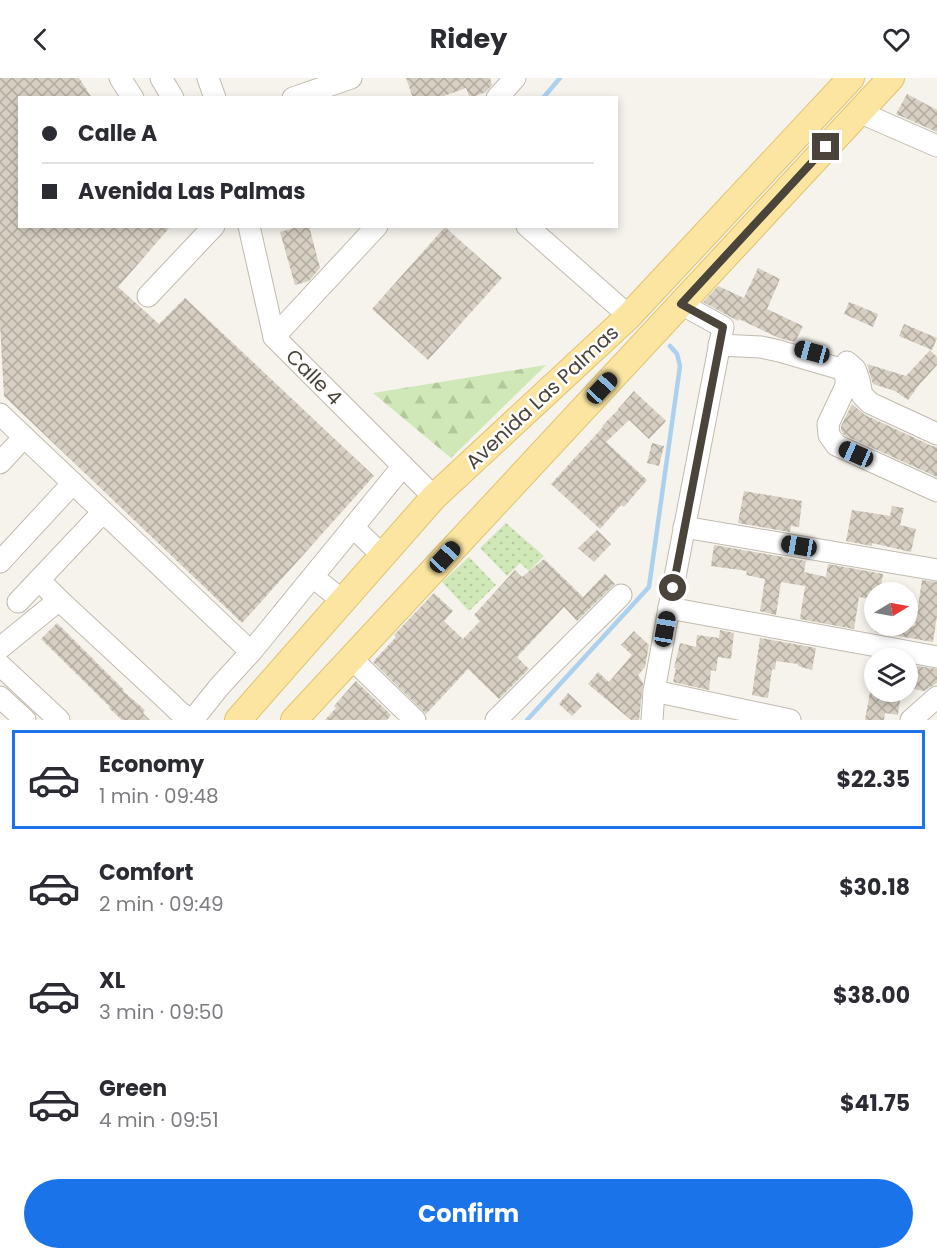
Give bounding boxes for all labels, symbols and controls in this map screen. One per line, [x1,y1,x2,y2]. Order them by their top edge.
text: Ridey [430,20,507,57]
icon: back [24,23,57,56]
icon: heart [880,23,913,56]
text: Calle A [78,118,157,149]
route end [812,133,839,160]
text: Avenida Las Palmas [78,176,305,207]
street label: Avenida Las Palmas [459,319,625,475]
car [792,339,832,365]
street label: Calle 4 [280,343,348,411]
car [583,369,621,407]
car [836,438,876,470]
car [780,534,818,558]
car [426,538,464,576]
route start [659,574,686,601]
north arrow [864,582,918,636]
map controls [864,582,918,702]
car [653,610,677,648]
button: layers [864,648,918,702]
text: Economy [99,749,204,780]
icon: car [27,753,81,807]
text: $22.35 [837,764,910,795]
text: 1 min · 09:48 [99,782,219,810]
text: Comfort [99,857,193,888]
icon: car [27,861,81,915]
text: $30.18 [839,872,910,903]
text: 2 min · 09:49 [99,890,224,918]
text: XL [99,965,125,996]
icon: car [27,969,81,1023]
text: $38.00 [833,980,910,1011]
text: 3 min · 09:50 [99,998,224,1026]
text: Green [99,1073,167,1104]
icon: car [27,1077,81,1131]
text: $41.75 [840,1088,910,1119]
text: 4 min · 09:51 [99,1106,219,1134]
button: Confirm [24,1179,913,1248]

